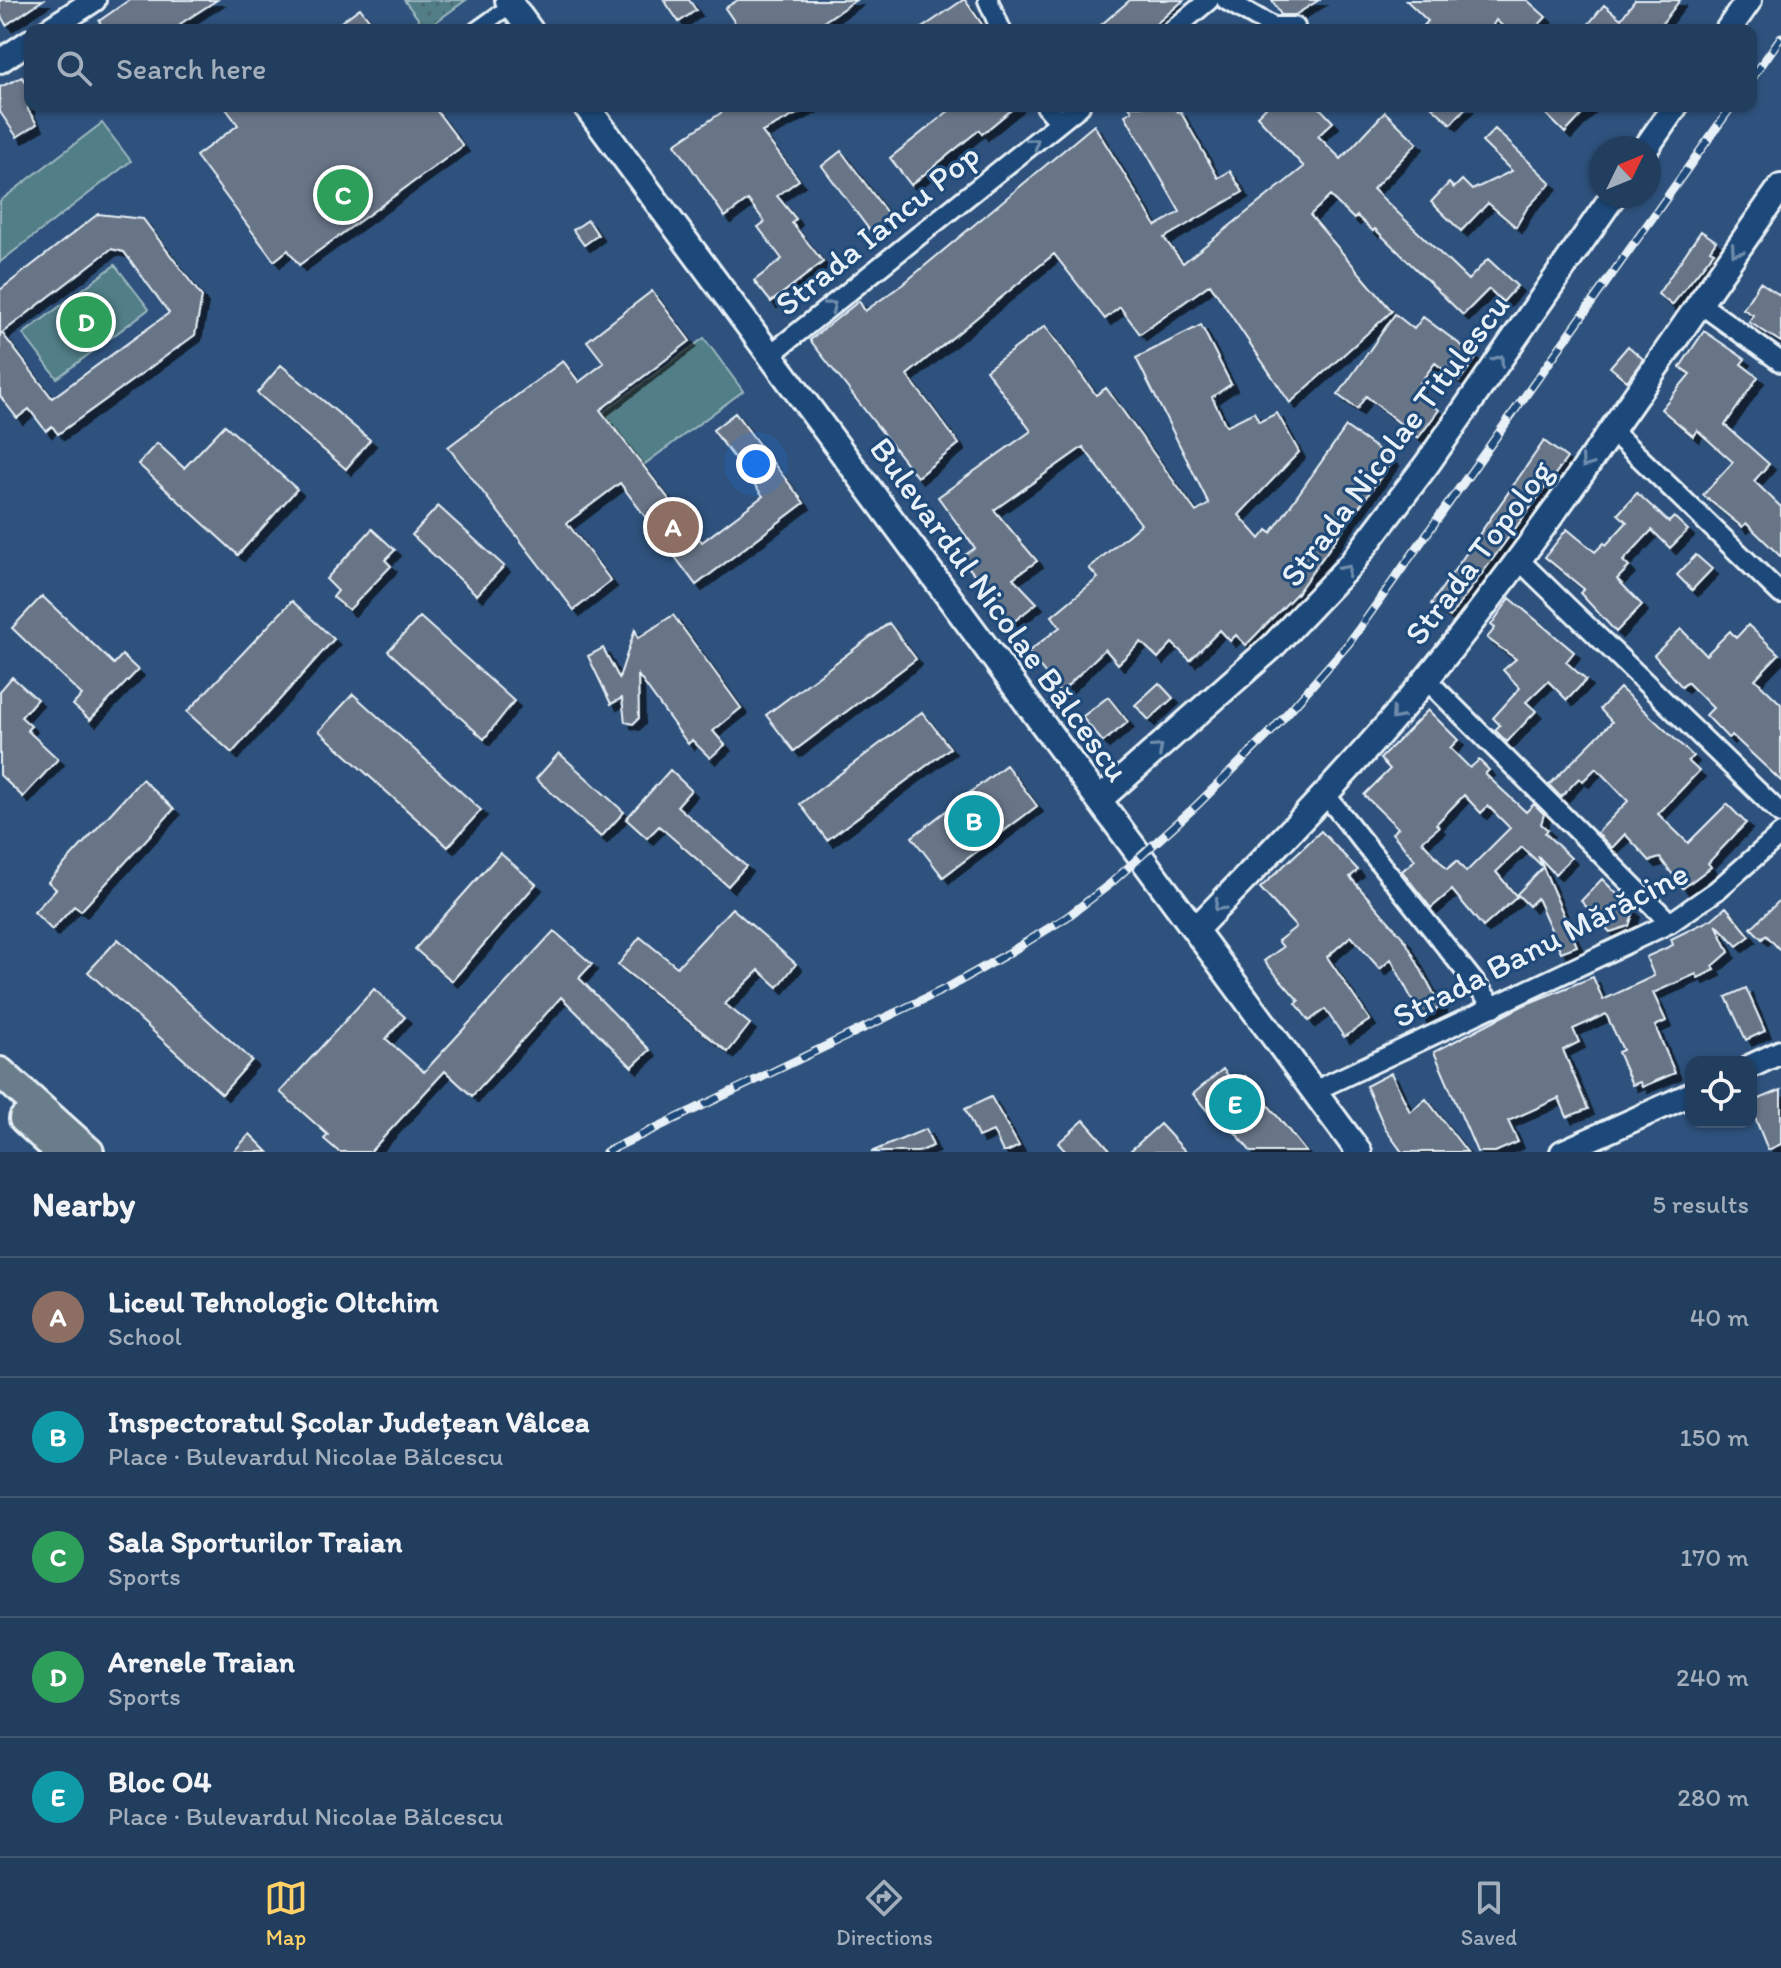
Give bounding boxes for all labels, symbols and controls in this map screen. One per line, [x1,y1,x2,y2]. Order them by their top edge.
search box [24,24,1757,112]
icon: search [52,46,96,90]
text: Search here [116,50,266,87]
street label: Strada Iancu Pop [767,134,988,324]
north arrow [1589,136,1661,208]
one-way arrow [1025,139,1040,153]
pin: C [317,165,369,225]
one-way arrow [1731,242,1746,256]
street label: Strada Nicolae Titulescu [1271,286,1518,595]
pin: D [60,292,112,352]
one-way arrow [822,301,836,316]
one-way arrow [1489,354,1504,368]
street label: Bulevardul Nicolae Bălcescu [861,429,1138,789]
your location [736,444,776,484]
street label: Strada Topolog [1395,451,1562,653]
one-way arrow [1581,455,1596,469]
pin: A [647,497,699,557]
one-way arrow [1336,564,1351,579]
one-way arrow [1391,706,1405,721]
one-way arrow [1148,744,1163,758]
pin: B [948,791,1000,851]
street label: Strada Banu Mărăcine [1386,852,1695,1037]
one-way arrow [1213,897,1228,911]
map controls [1685,1056,1757,1128]
button: locate [1685,1056,1757,1128]
pin: E [1209,1074,1261,1134]
text: Nearby [32,1184,135,1225]
text: 5 results [1652,1188,1749,1220]
text: Liceul Tehnologic Oltchim [108,1283,439,1320]
text: A [50,1301,66,1333]
text: 40 m [1690,1301,1749,1333]
text: School [108,1320,182,1352]
text: Inspectoratul Școlar Județean Vâlcea [108,1403,590,1440]
text: B [50,1421,66,1453]
text: 150 m [1680,1421,1749,1453]
text: Place · Bulevardul Nicolae Bălcescu [108,1440,503,1472]
text: Sala Sporturilor Traian [108,1523,403,1560]
text: C [50,1541,66,1573]
text: 170 m [1680,1541,1749,1573]
text: Sports [108,1560,181,1592]
text: Arenele Traian [108,1643,295,1680]
text: D [49,1661,67,1693]
text: 240 m [1676,1661,1749,1693]
text: Sports [108,1680,181,1712]
text: Bloc O4 [108,1763,211,1800]
text: E [51,1781,65,1813]
text: 280 m [1677,1781,1749,1813]
text: Place · Bulevardul Nicolae Bălcescu [108,1800,503,1832]
tab: Map [264,1876,308,1951]
tab: Directions [836,1876,933,1951]
tab: Saved [1461,1876,1517,1951]

